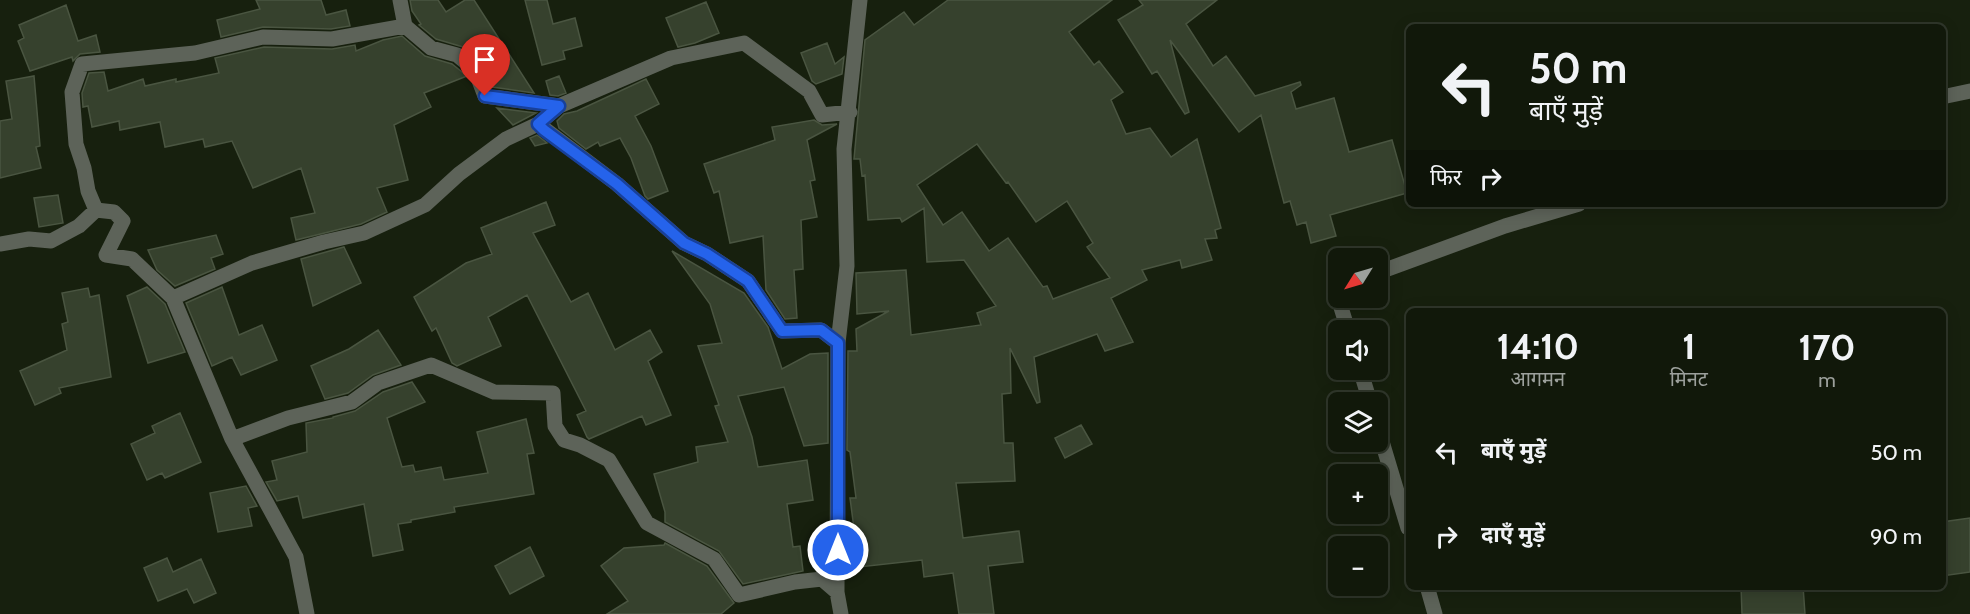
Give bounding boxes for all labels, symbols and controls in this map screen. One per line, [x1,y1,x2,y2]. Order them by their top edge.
pin [459,34,510,96]
text: 50 m [1529,42,1627,94]
icon: arrive [468,43,501,76]
icon: left [1430,48,1508,126]
text: बाएँ मुड़ें [1529,94,1603,127]
icon: right [1474,162,1507,195]
text: फिर [1430,164,1462,191]
north arrow [1328,248,1388,308]
map controls [1328,248,1388,596]
button: sound [1328,320,1388,380]
text: 14:10 [1497,324,1579,368]
text: 1 [1682,324,1695,368]
text: 170 [1799,325,1855,369]
text: आगमन [1510,367,1565,391]
text: मिनट [1670,367,1708,391]
text: m [1818,368,1836,392]
button: layers [1328,392,1388,452]
icon: left [1430,436,1463,469]
text: बाएँ मुड़ें [1481,437,1546,464]
text: 50 m [1870,439,1922,466]
button: + [1328,464,1388,524]
position arrow [806,518,870,582]
icon: right [1430,520,1463,553]
text: दाएँ मुड़ें [1481,521,1545,548]
text: 90 m [1870,523,1922,550]
button: − [1328,536,1388,596]

